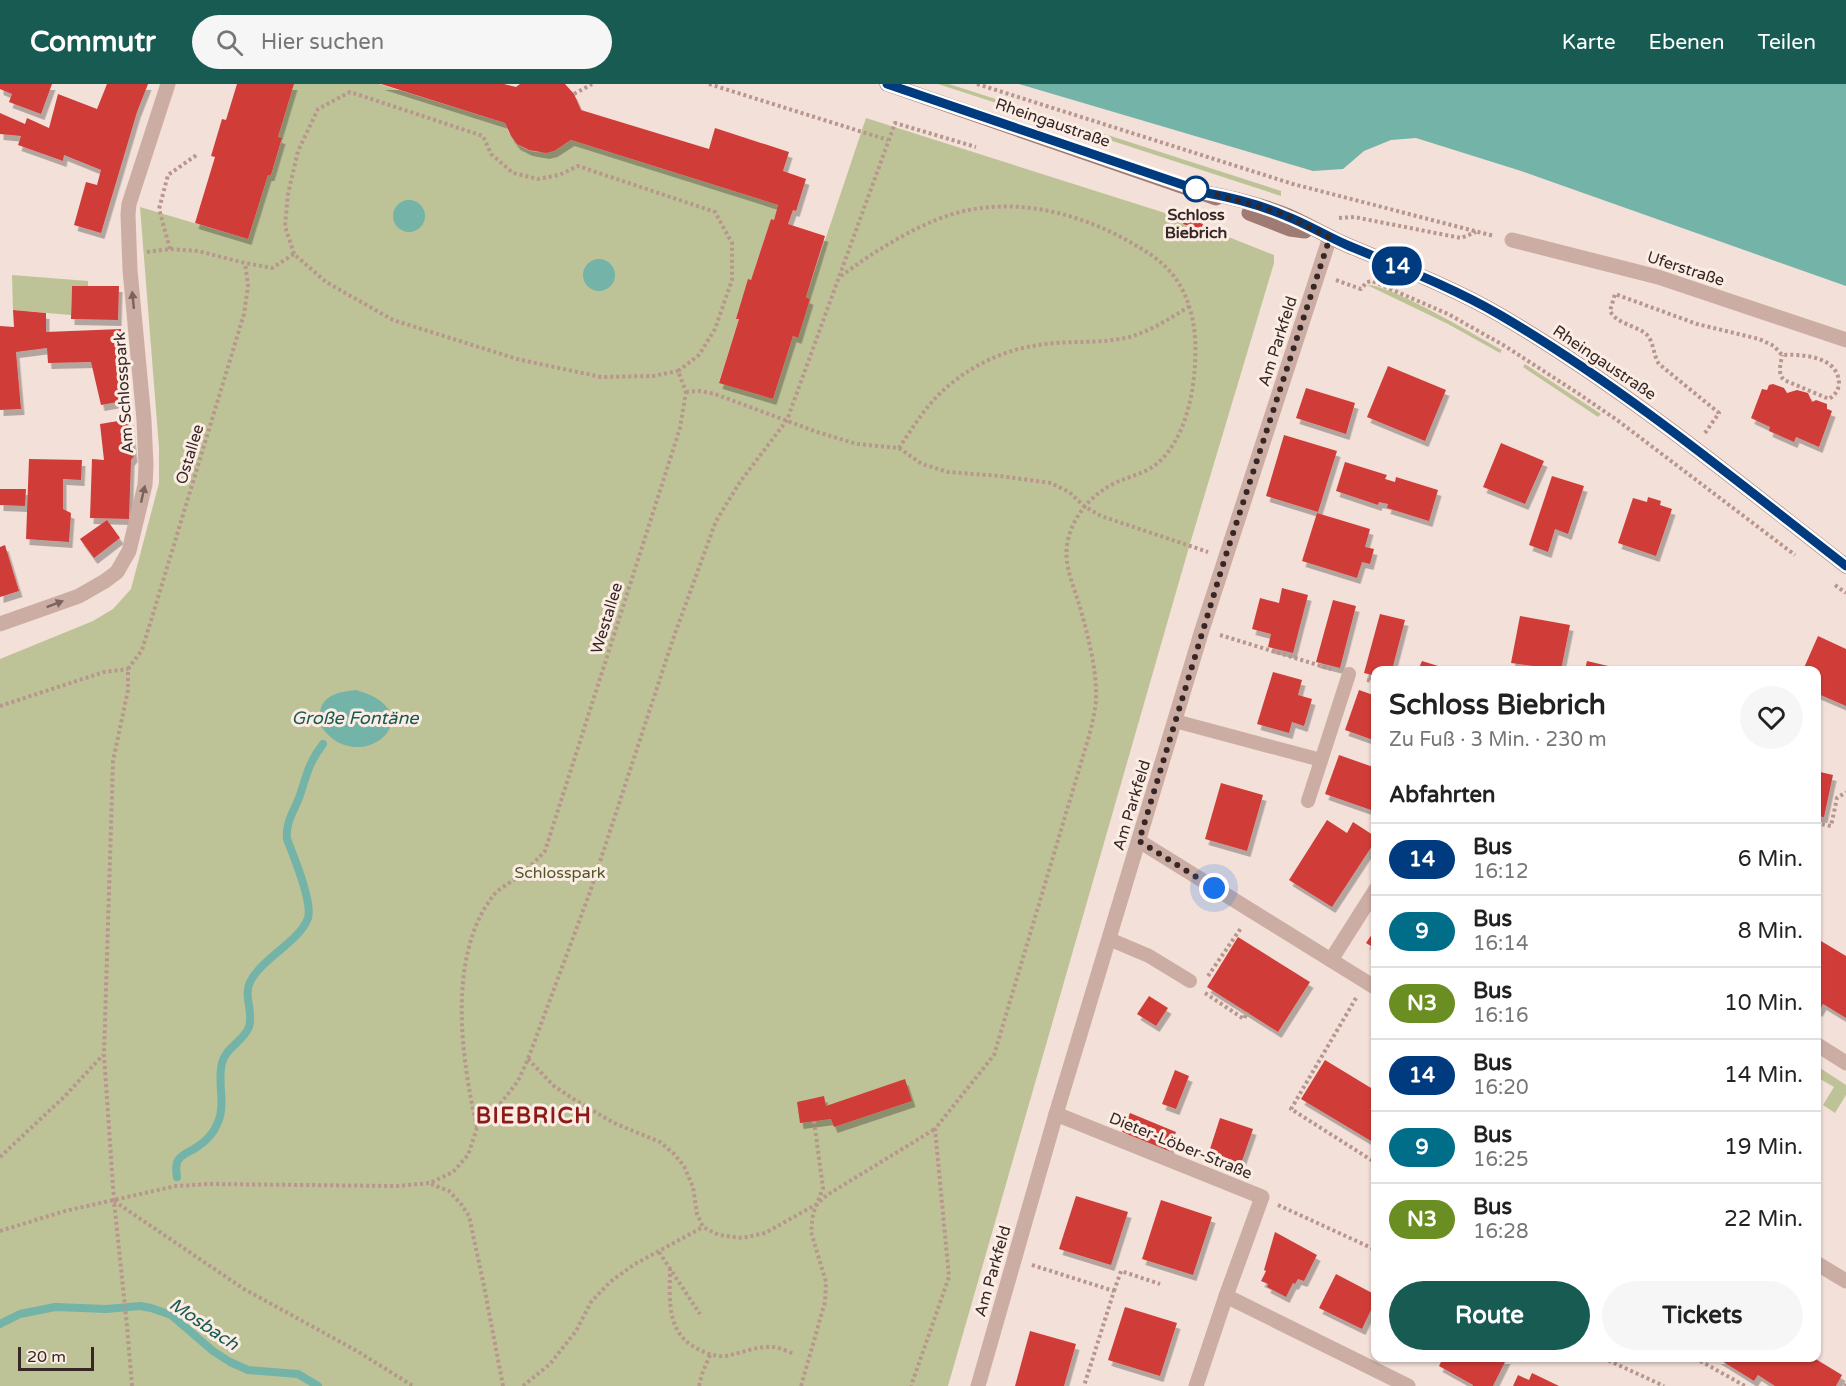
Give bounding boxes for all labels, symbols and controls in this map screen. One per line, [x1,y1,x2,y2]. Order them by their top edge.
search box [192,15,612,69]
text: Commutr [30,25,156,59]
icon: search [213,26,246,59]
text: Hier suchen [261,29,384,55]
text: Karte [1562,30,1616,55]
text: Ebenen [1649,30,1725,55]
text: Teilen [1758,30,1816,55]
street label: Rheingaustraße [993,94,1113,152]
marker: Schloss Biebrich [1183,176,1209,202]
place label: Schloss Biebrich [1165,205,1227,243]
line badge: 14 [1370,246,1424,285]
street label: Uferstraße [1644,247,1727,291]
text: 14 [1384,254,1410,279]
one-way arrow [128,291,138,310]
street label: Am Parkfeld [1254,294,1302,389]
street label: Rheingaustraße [1549,321,1660,405]
street label: Am Schlosspark [110,331,138,454]
street label: Ostallee [171,422,209,487]
one-way arrow [138,485,148,504]
street label: Westallee [587,580,627,656]
one-way arrow [46,599,64,609]
button: heart [1740,686,1803,749]
text: Schloss Biebrich [1389,688,1606,722]
water label: Große Fontäne [291,707,419,729]
text: Zu Fuß · 3 Min. · 230 m [1389,728,1607,752]
street label: Am Parkfeld [1109,758,1155,853]
text: Abfahrten [1389,782,1495,808]
text: Bus [1473,834,1512,860]
text: 6 Min. [1738,846,1803,872]
text: 14 [1409,847,1435,872]
text: 16:12 [1473,860,1528,884]
park label: Schlosspark [514,863,606,883]
your location [1199,873,1229,903]
text: Bus [1473,906,1512,932]
text: 8 Min. [1738,918,1803,944]
text: 9 [1415,919,1429,944]
text: 16:14 [1473,932,1528,956]
text: Bus [1473,978,1512,1004]
text: 10 Min. [1724,990,1803,1016]
text: N3 [1407,991,1437,1016]
text: 16:16 [1473,1004,1528,1028]
text: Bus [1473,1050,1512,1076]
text: 14 Min. [1724,1062,1803,1088]
text: 14 [1409,1063,1435,1088]
text: 16:20 [1473,1076,1528,1100]
district label: BIEBRICH [476,1103,592,1129]
street label: Dieter-Löber-Straße [1106,1108,1255,1184]
text: Bus [1473,1122,1512,1148]
text: 19 Min. [1724,1134,1803,1160]
text: 9 [1415,1135,1429,1160]
text: 16:25 [1473,1148,1528,1172]
text: Bus [1473,1194,1512,1220]
text: 22 Min. [1724,1206,1803,1232]
text: N3 [1407,1207,1437,1232]
text: 16:28 [1473,1220,1528,1244]
street label: Am Parkfeld [970,1224,1015,1319]
button: Route [1389,1281,1590,1350]
button: Tickets [1602,1281,1803,1350]
water label: Mosbach [165,1293,244,1356]
scale bar [18,1344,94,1372]
text: 20 m [27,1347,66,1367]

